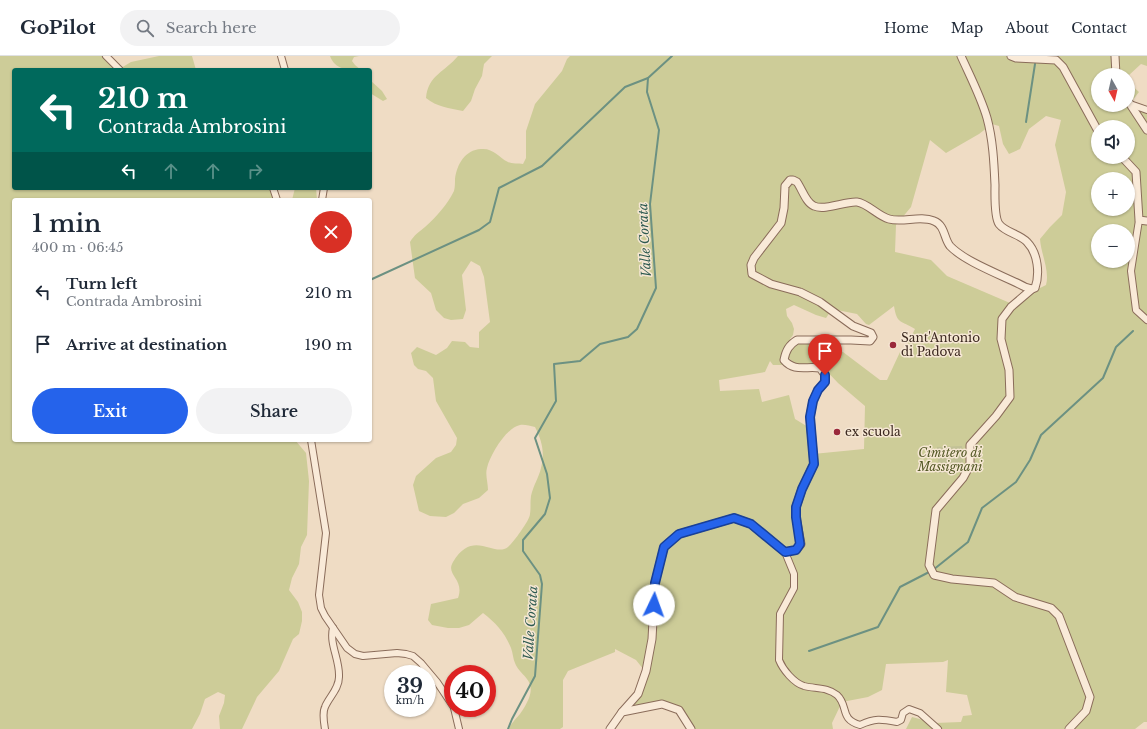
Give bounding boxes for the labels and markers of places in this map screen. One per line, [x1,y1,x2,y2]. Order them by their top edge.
place label: Sant'Antonio di Padova [901,330,980,359]
pin [808,334,842,375]
marker: Sant'Antonio di Padova [888,340,898,350]
place label: ex scuola [845,424,901,439]
marker: ex scuola [832,427,842,437]

